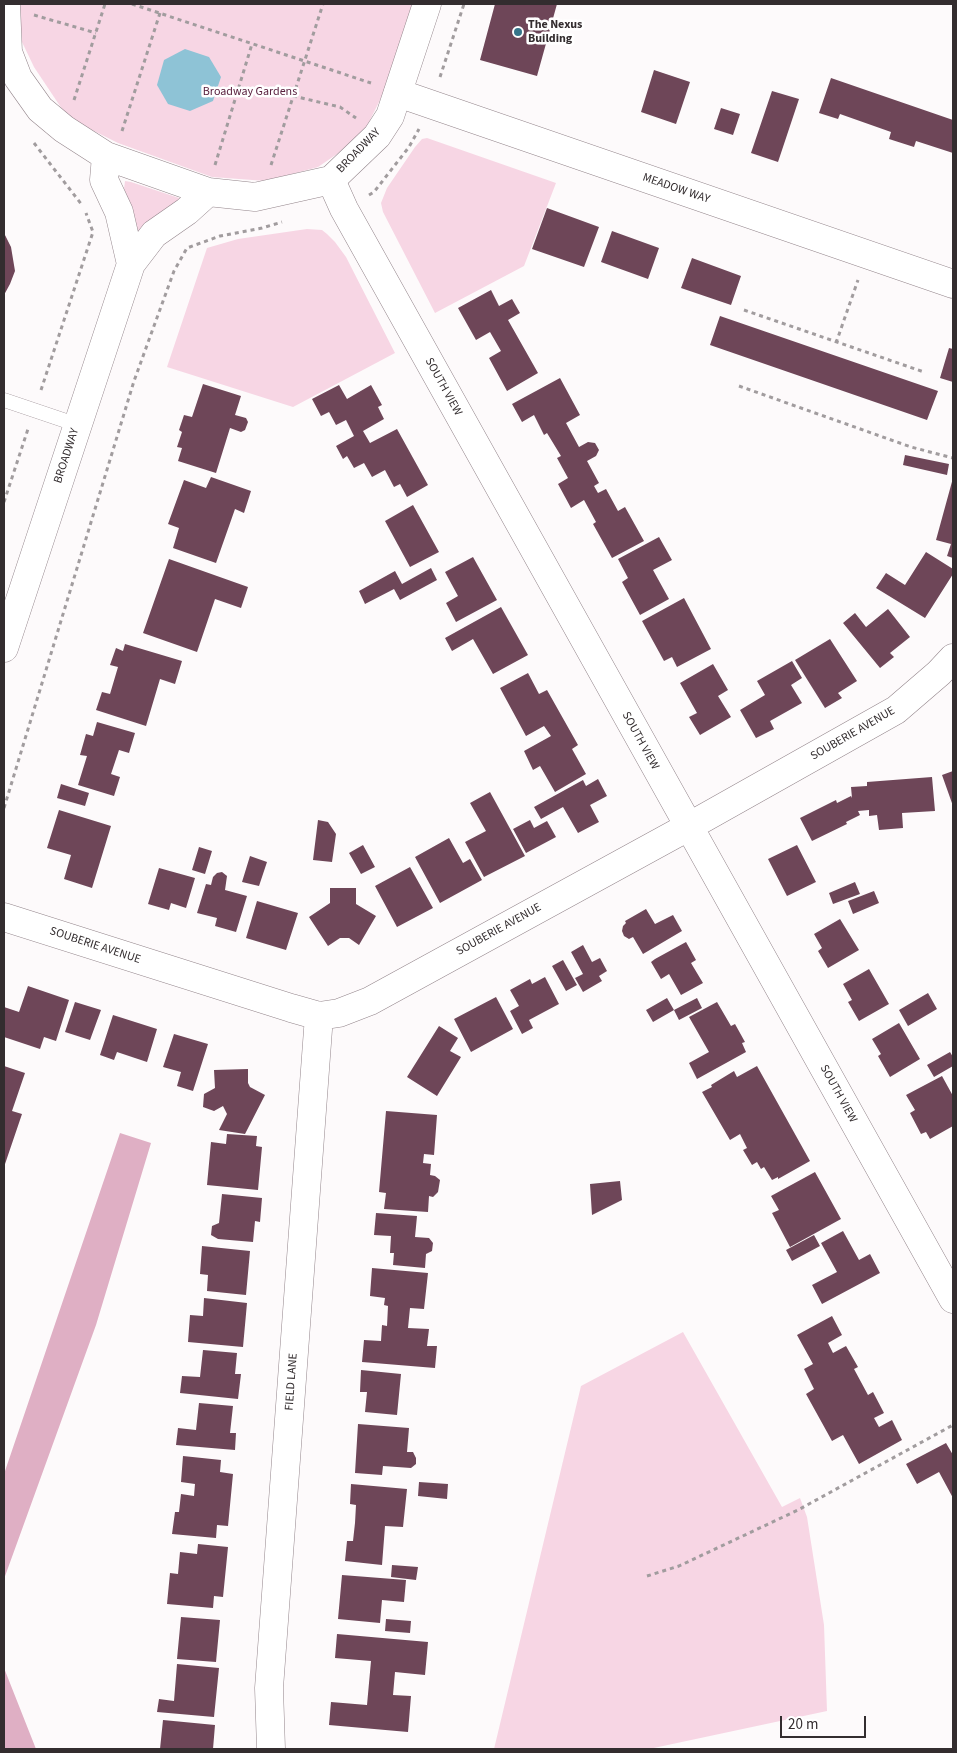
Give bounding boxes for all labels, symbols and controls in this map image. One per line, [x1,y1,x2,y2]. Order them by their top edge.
place label: The Nexus Building [528,18,582,46]
marker: The Nexus Building [512,26,524,38]
park label: Broadway Gardens [203,85,297,99]
street label: BROADWAY [334,125,384,177]
street label: MEADOW WAY [640,171,712,207]
street label: SOUTH VIEW [421,356,465,418]
street label: BROADWAY [51,427,83,485]
street label: SOUBERIE AVENUE [808,704,898,764]
street label: SOUTH VIEW [618,710,662,772]
street label: SOUBERIE AVENUE [454,901,544,959]
street label: SOUBERIE AVENUE [48,924,142,968]
street label: SOUTH VIEW [816,1063,860,1125]
street label: FIELD LANE [283,1353,301,1411]
scale bar [782,1706,868,1738]
text: 20 m [788,1714,818,1735]

